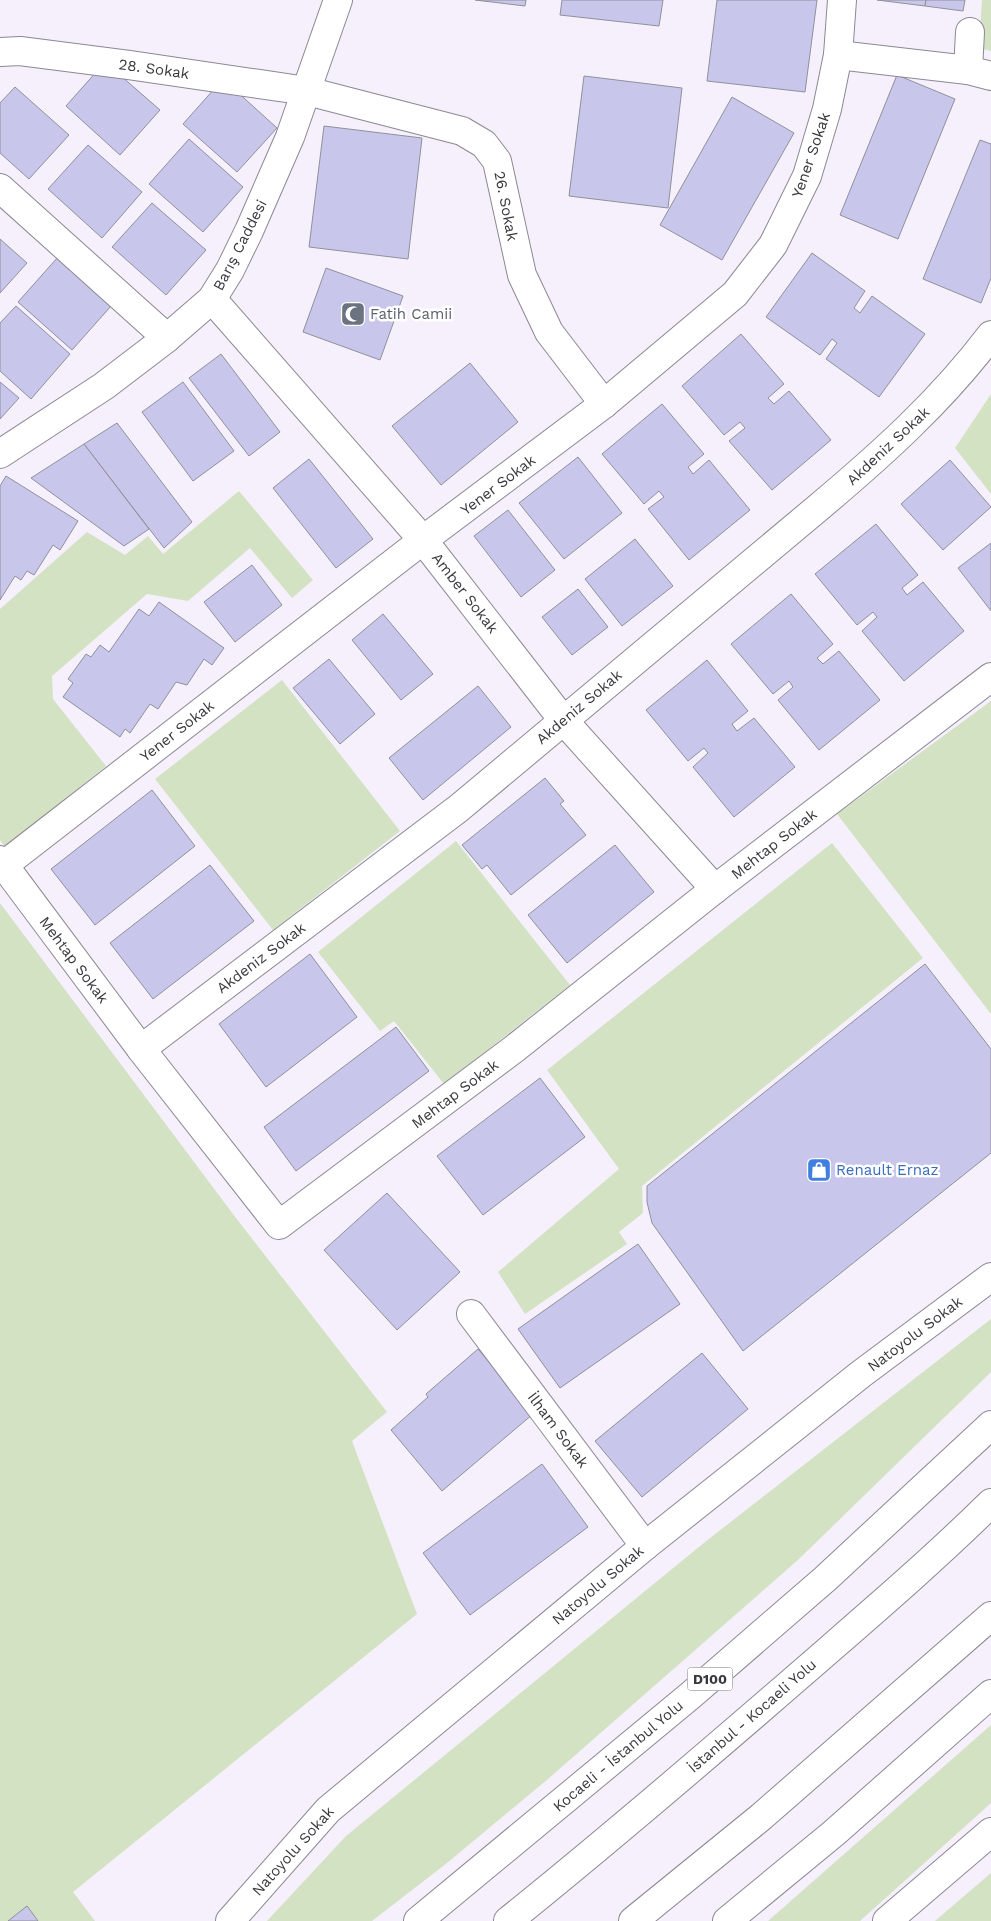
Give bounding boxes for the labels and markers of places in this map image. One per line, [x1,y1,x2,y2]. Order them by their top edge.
mosque icon: Fatih Camii [340,301,366,327]
place label: Fatih Camii [370,305,452,323]
shop icon: Renault Ernaz [806,1157,832,1183]
place label: Renault Ernaz [836,1161,939,1179]

